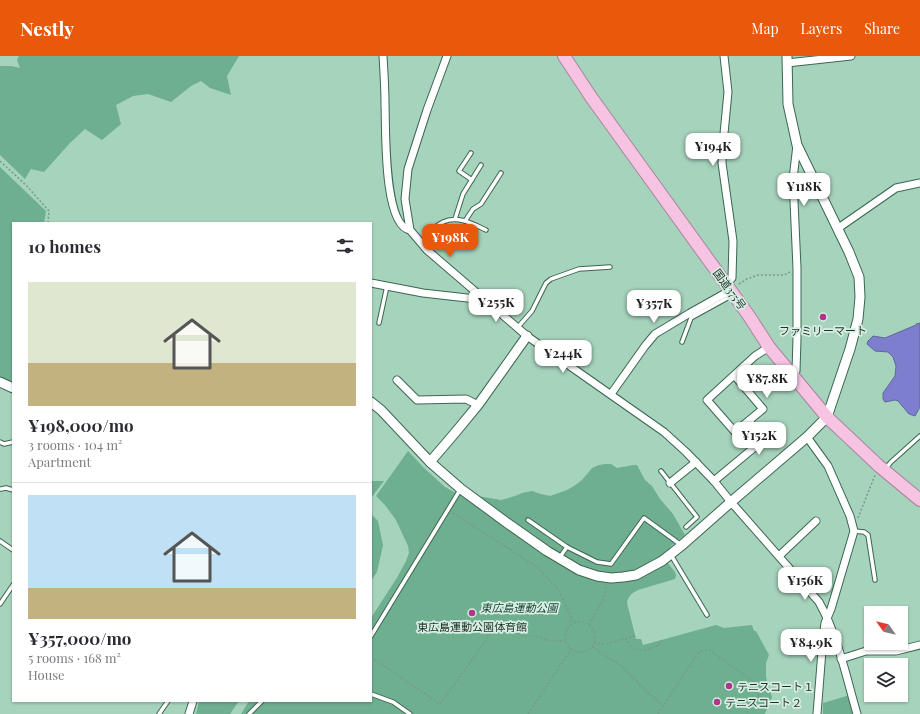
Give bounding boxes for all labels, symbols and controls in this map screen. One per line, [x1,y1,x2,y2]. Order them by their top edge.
text: Nestly [20,15,74,41]
text: Map [751,19,779,38]
text: Layers [801,19,842,38]
text: Share [864,19,900,38]
pin: ¥194K [685,133,741,167]
text: ¥194K [694,137,732,154]
pin: ¥118K [776,173,832,207]
text: ¥118K [786,177,822,194]
pin: ¥198K [422,224,478,258]
text: ¥198K [431,228,469,245]
text: 10 homes [28,235,101,257]
icon: filters [334,235,356,257]
street label: 国道375号 [710,266,750,312]
pin: ¥255K [468,289,524,323]
pin: ¥357K [626,290,682,324]
text: ¥255K [478,293,514,310]
text: ¥357K [636,294,672,311]
icon: home [156,308,228,380]
marker: ファミリーマート [818,312,828,322]
place label: ファミリーマート [779,323,867,338]
pin: ¥244K [535,340,591,374]
text: ¥244K [544,344,582,361]
pin: ¥87.8K [734,365,800,399]
text: ¥87.8K [746,369,788,386]
text: ¥198,000/mo [28,414,134,436]
pin: ¥152K [731,422,787,456]
text: ¥152K [741,426,777,443]
text: 3 rooms · 104 m² [28,436,122,453]
text: Apartment [28,453,91,470]
icon: home [156,521,228,593]
pin: ¥156K [777,567,833,601]
text: ¥156K [787,571,823,588]
park label: 東広島運動公園 [481,600,559,615]
north arrow [864,606,908,650]
map controls [864,606,908,702]
marker: 東広島運動公園体育館 [467,608,477,618]
place label: 東広島運動公園体育館 [417,619,527,634]
text: ¥357,000/mo [28,627,131,649]
pin: ¥84.9K [778,629,844,663]
text: ¥84.9K [790,633,832,650]
text: 5 rooms · 168 m² [28,649,121,666]
button: layers [864,658,908,702]
text: House [28,666,65,683]
place label: テニスコート１ [737,679,814,694]
marker: テニスコート１ [724,681,734,691]
place label: テニスコート２ [725,695,802,710]
marker: テニスコート２ [712,697,722,707]

